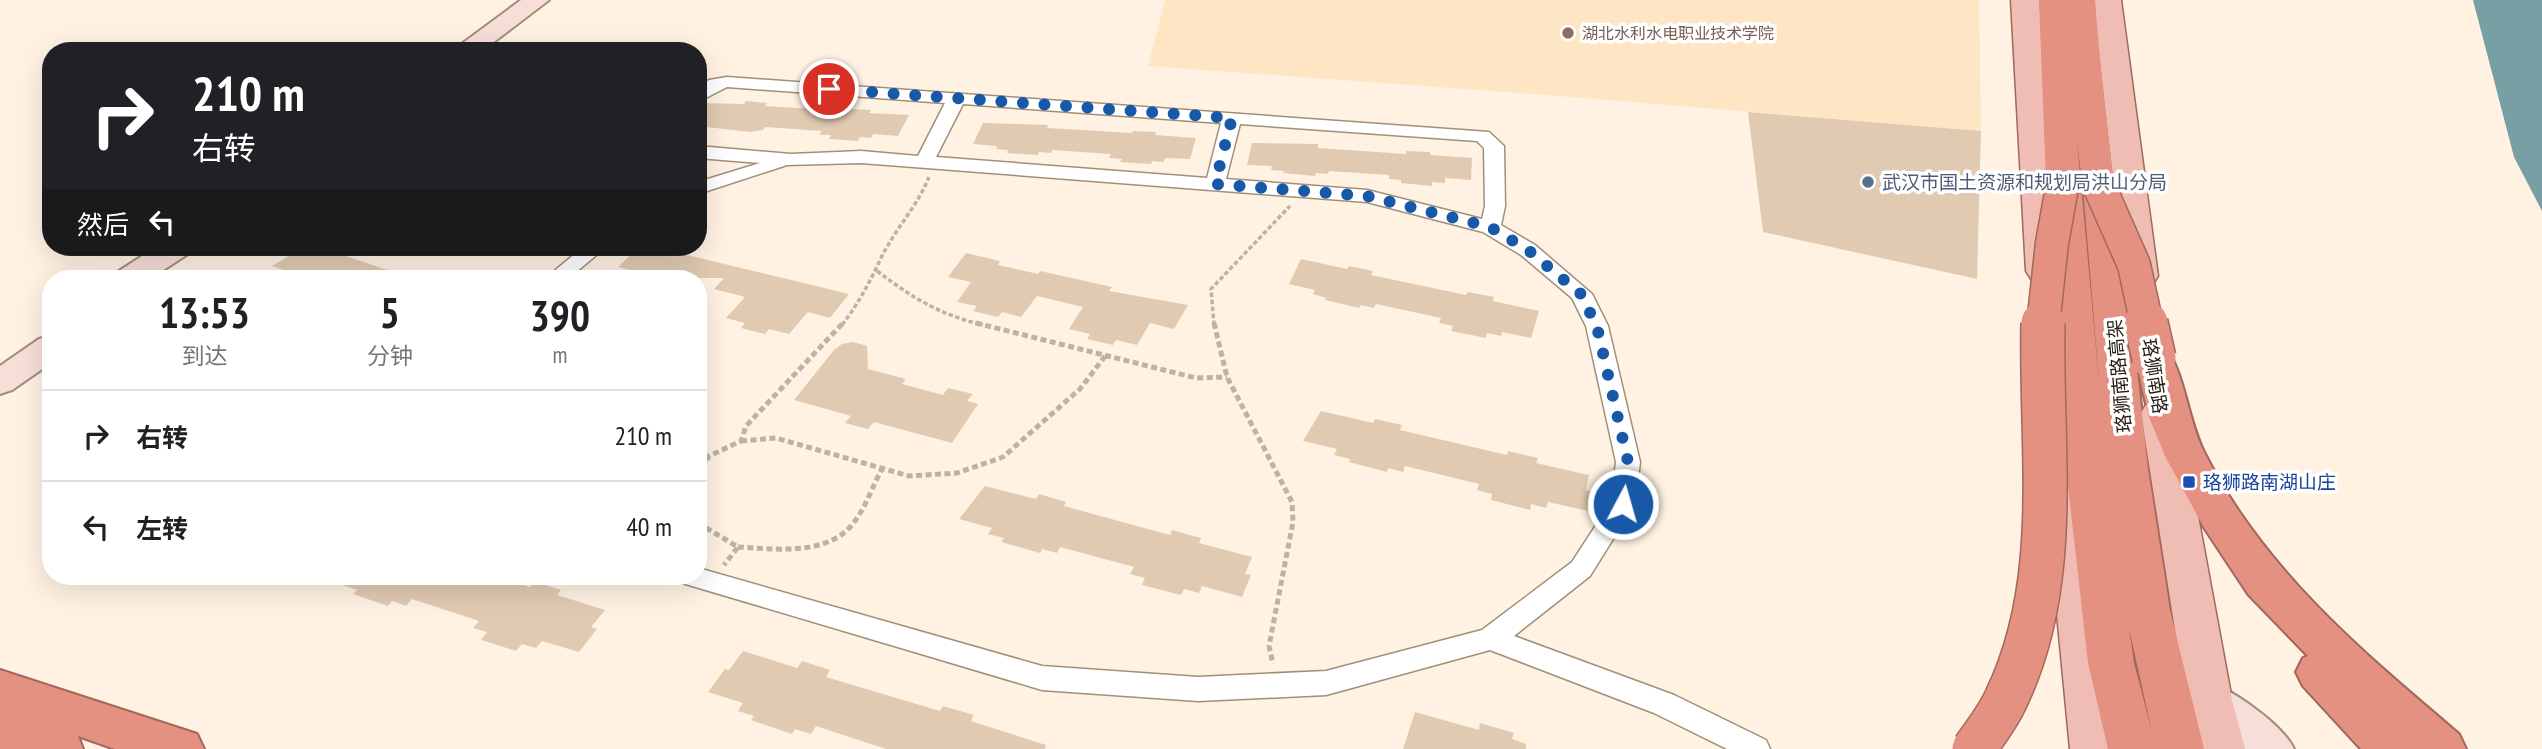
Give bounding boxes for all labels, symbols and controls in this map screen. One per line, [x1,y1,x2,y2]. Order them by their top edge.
place label: 湖北水利水电职业技术学院 [1582,23,1774,43]
marker: 湖北水利水电职业技术学院 [1560,25,1576,41]
pin [799,59,859,119]
text: 210 m [192,61,305,125]
icon: right [77,70,168,161]
icon: arrive [810,70,848,108]
text: 右转 [192,127,256,169]
place label: 武汉市国土资源和规划局洪山分局 [1882,170,2167,194]
marker: 武汉市国土资源和规划局洪山分局 [1860,174,1876,190]
icon: left [143,203,181,241]
text: 然后 [77,208,129,241]
text: 13:53 [159,285,250,340]
text: 5 [380,285,400,340]
text: 390 [530,288,590,343]
street label: 珞狮南路高架 [2102,318,2136,434]
street label: 珞狮南路 [2137,337,2173,415]
text: m [552,340,567,369]
text: 到达 [181,341,227,370]
text: 分钟 [367,341,413,370]
icon: right [77,417,115,455]
text: 210 m [614,419,672,452]
text: 右转 [136,421,188,454]
position arrow [1586,467,1660,541]
place label: 珞狮路南湖山庄 [2203,470,2336,494]
marker: 珞狮路南湖山庄 [2181,474,2197,490]
icon: left [77,508,115,546]
text: 40 m [626,510,672,543]
text: 左转 [136,512,188,545]

